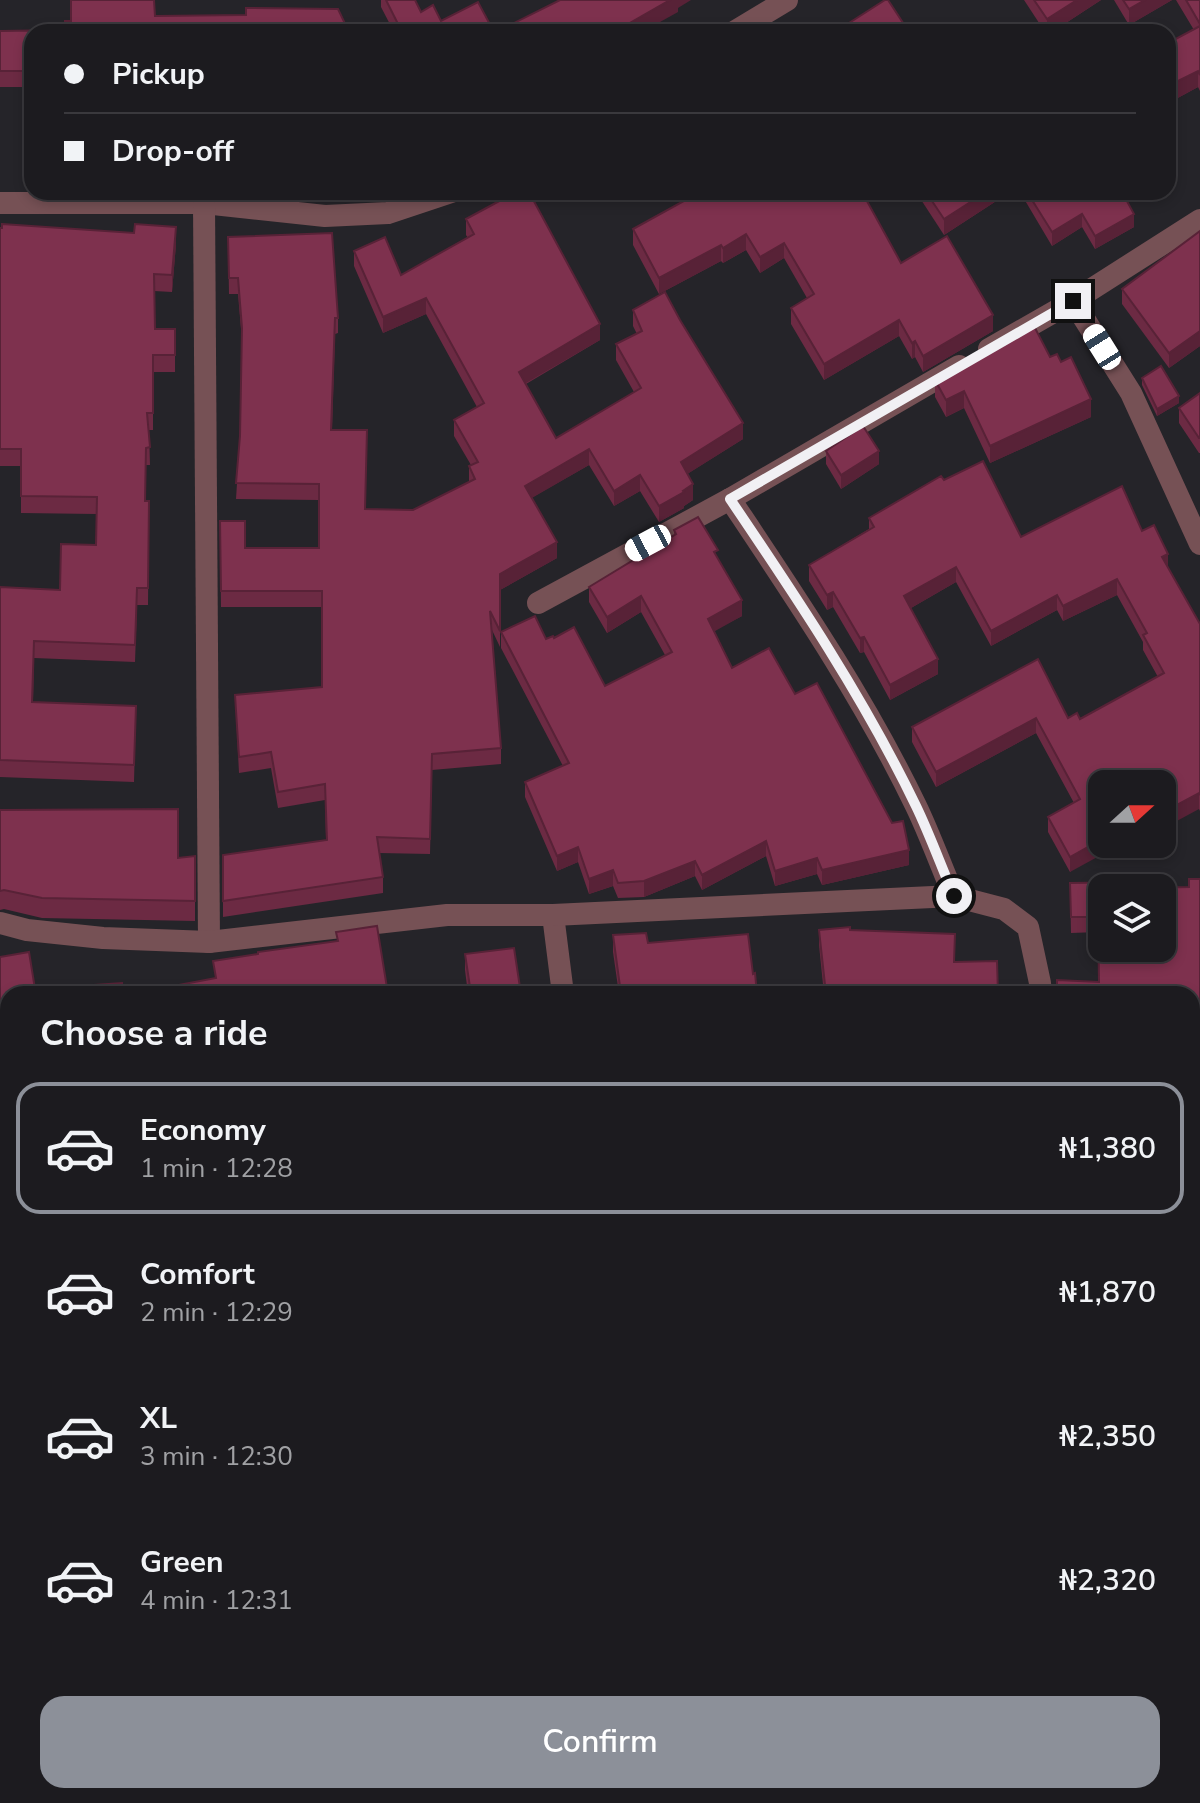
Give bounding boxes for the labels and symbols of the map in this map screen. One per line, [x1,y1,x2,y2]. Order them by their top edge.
route end [1055,283,1091,319]
car [1079,320,1125,374]
car [621,521,675,565]
north arrow [1088,770,1176,858]
route start [936,878,972,914]

